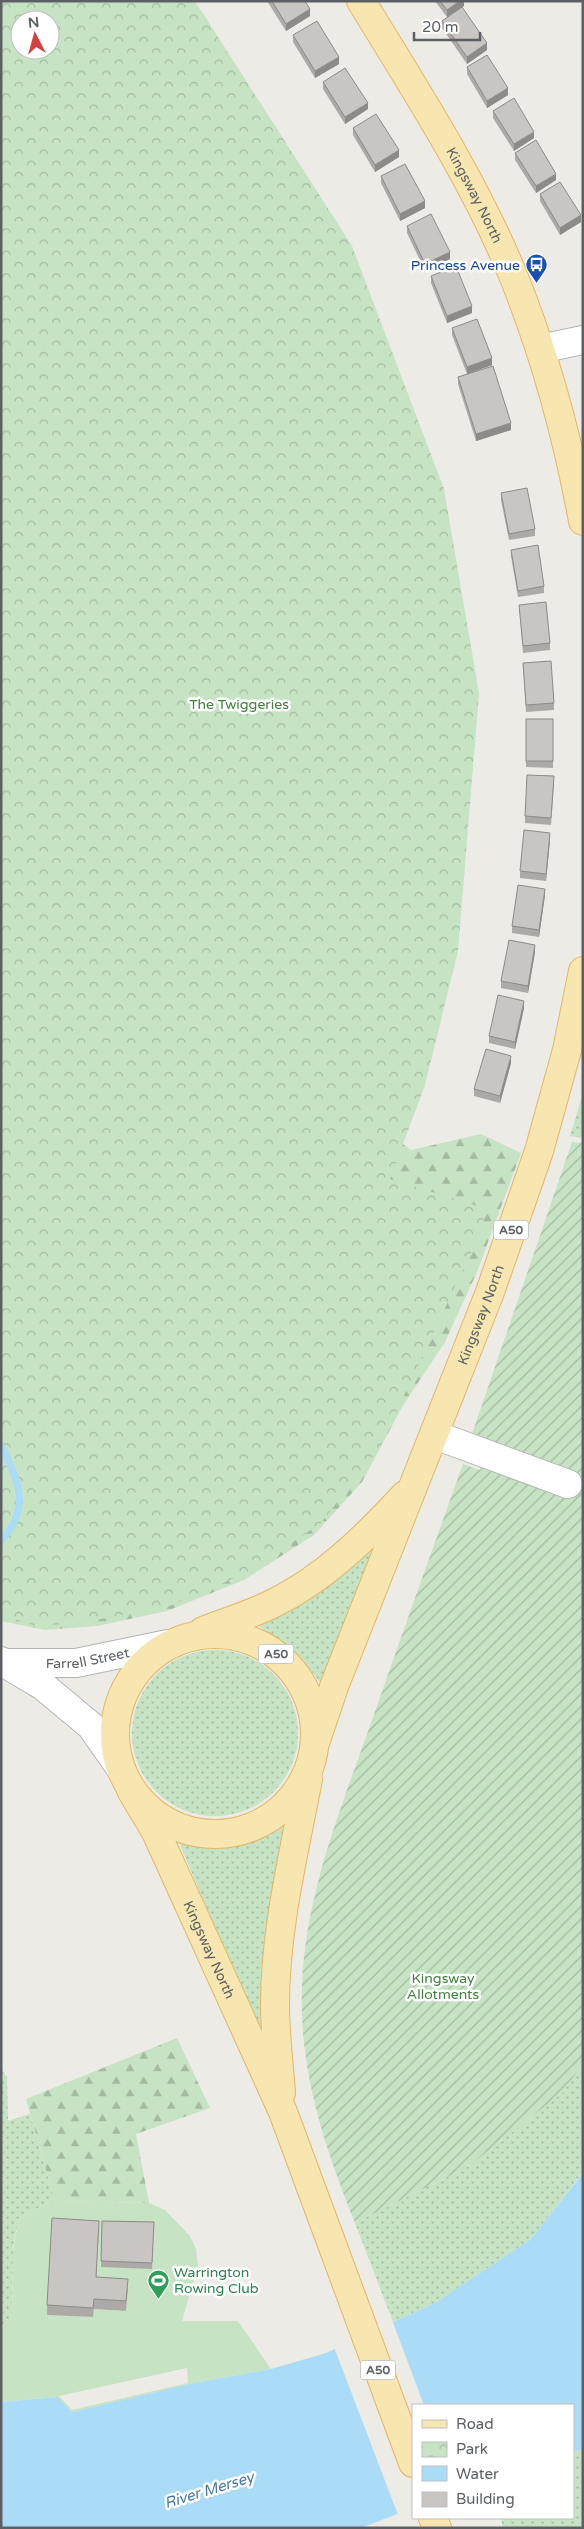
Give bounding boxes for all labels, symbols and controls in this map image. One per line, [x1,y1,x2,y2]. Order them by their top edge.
north arrow [10,10,60,60]
scale bar [414,10,480,42]
text: N [27,14,40,32]
text: 20 m [422,18,459,36]
street label: Kingsway North [442,144,506,246]
bus stop icon: Princess Avenue [524,253,548,284]
place label: Princess Avenue [411,257,520,274]
park label: The Twiggeries [189,696,289,713]
road number: A50 [494,1220,528,1240]
street label: Kingsway North [454,1263,508,1367]
street label: Farrell Street [46,1644,132,1672]
road number: A50 [258,1645,294,1664]
street label: Kingsway North [179,1898,238,2001]
park label: Kingsway Allotments [407,1970,479,2003]
place label: Warrington Rowing Club [174,2264,259,2297]
sports icon: Warrington Rowing Club [146,2268,170,2299]
road number: A50 [360,2360,396,2380]
legend [412,2404,574,2519]
text: Road [456,2415,494,2433]
text: Park [456,2440,488,2458]
text: Water [456,2465,499,2483]
water label: River Mersey [162,2467,258,2512]
text: Building [456,2490,515,2508]

